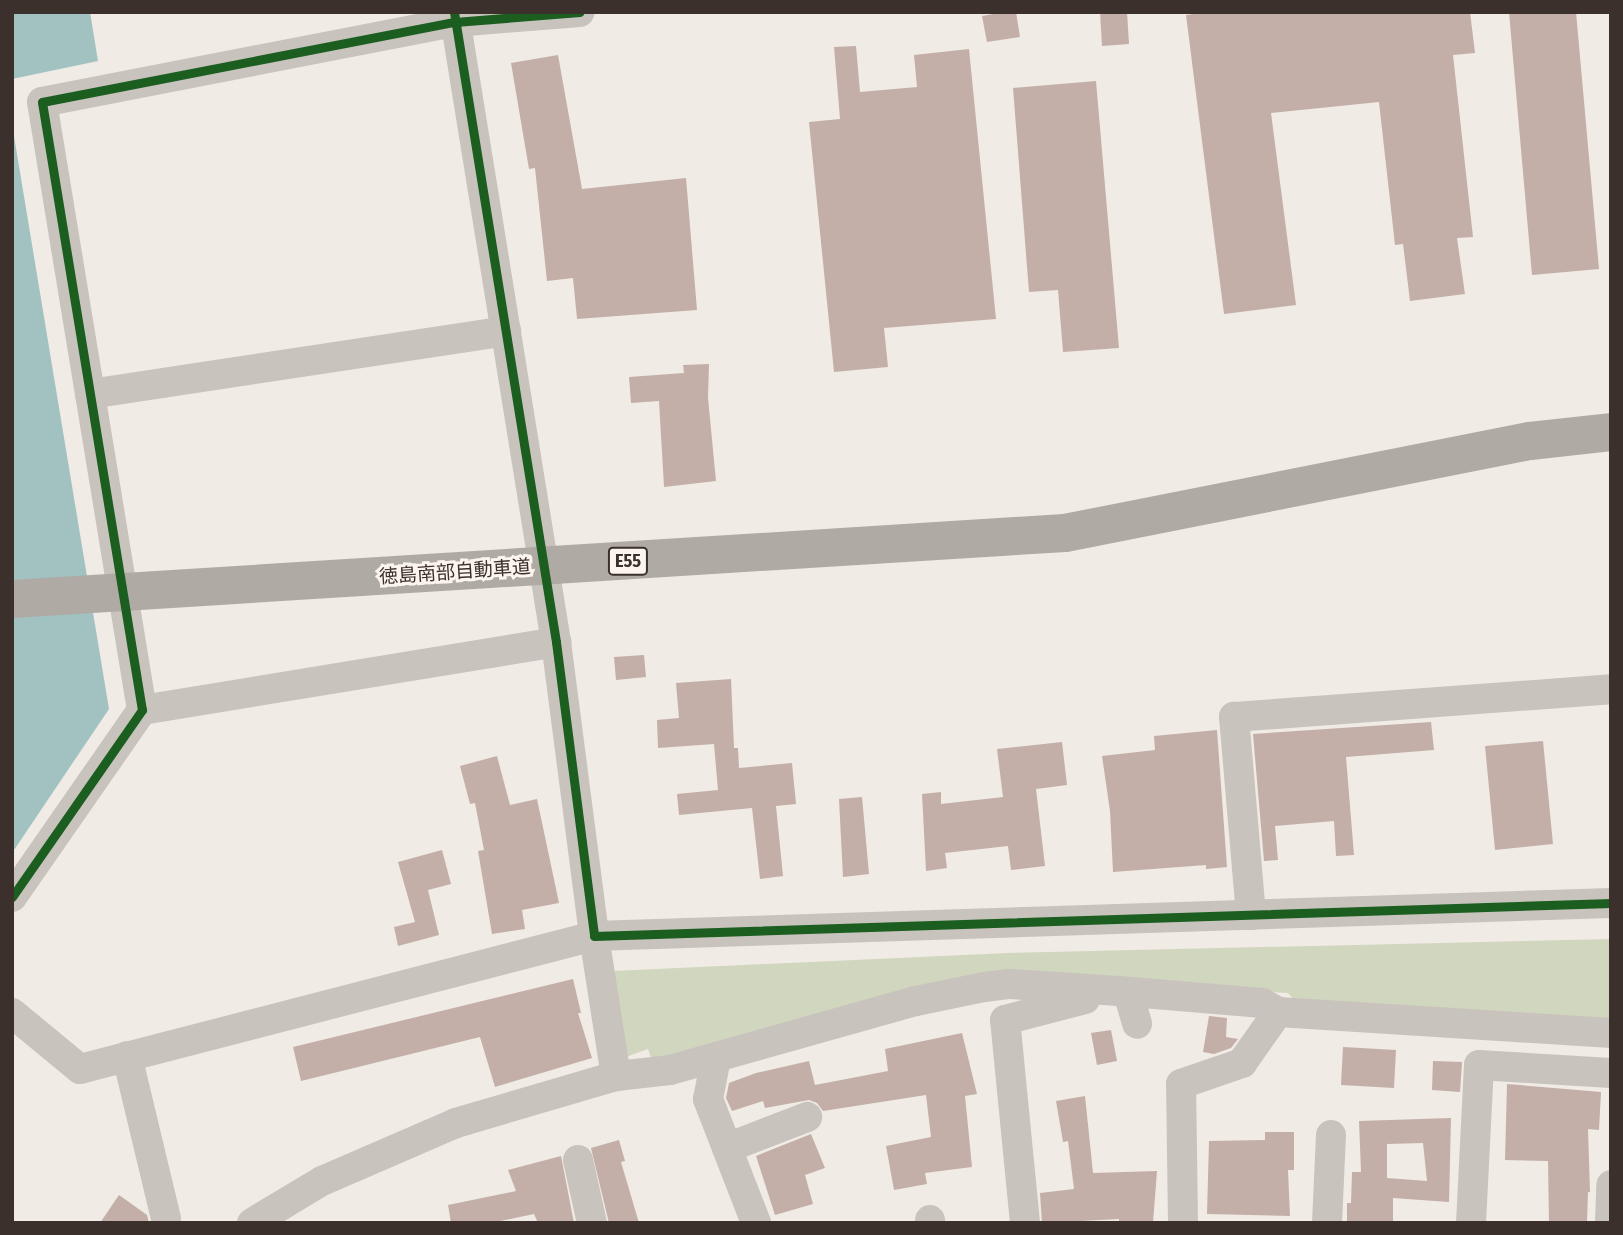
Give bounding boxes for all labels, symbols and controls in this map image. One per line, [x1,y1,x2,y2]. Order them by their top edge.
road number: E55 [607,546,649,576]
street label: 徳島南部自動車道 [378,555,532,589]

